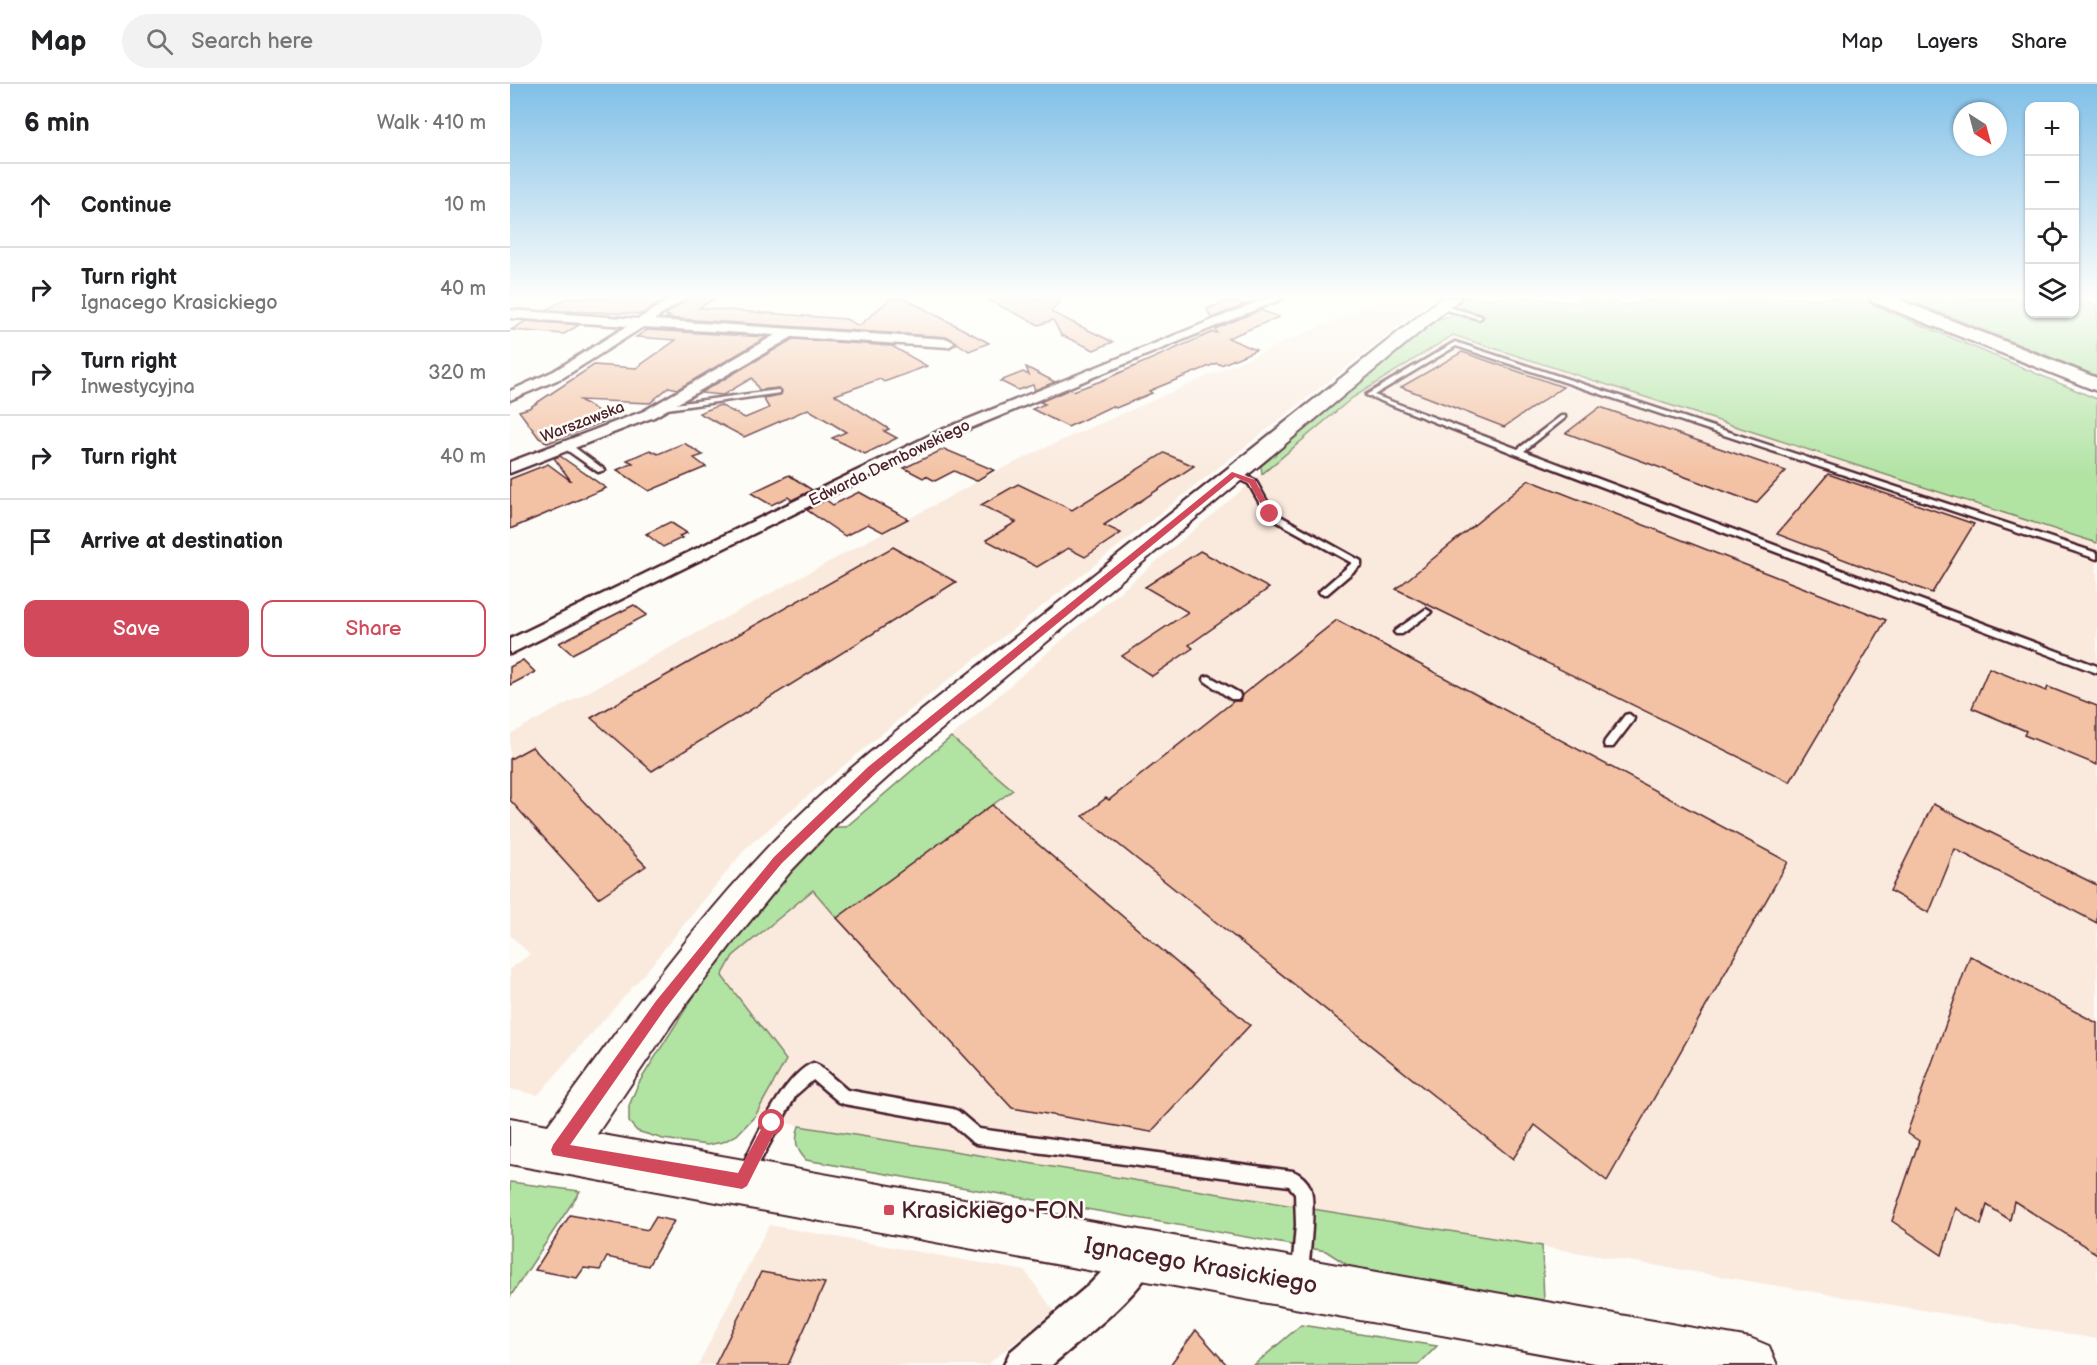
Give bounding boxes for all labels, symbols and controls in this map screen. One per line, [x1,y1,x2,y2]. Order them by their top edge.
search box [122,14,542,68]
text: Map [30,25,86,58]
icon: search [143,25,176,58]
text: Search here [191,28,313,55]
text: Map [1841,29,1883,54]
text: Layers [1916,29,1978,54]
text: Share [2011,29,2067,54]
north arrow [1953,102,2007,156]
map controls [2025,102,2079,318]
button: + [2025,102,2079,156]
text: 6 min [24,108,90,139]
text: Walk · 410 m [377,111,486,135]
button: − [2025,156,2079,210]
icon: ahead [24,189,57,222]
text: Continue [81,192,171,219]
text: 10 m [445,193,486,217]
button: locate [2025,210,2079,264]
text: Turn right [81,264,177,291]
button: layers [2025,264,2079,318]
icon: right [24,273,57,306]
text: 40 m [440,277,486,301]
text: Ignacego Krasickiego [81,291,278,315]
text: Turn right [81,348,177,375]
icon: right [24,357,57,390]
text: 320 m [428,361,486,385]
text: Inwestycyjna [81,375,195,399]
street label: Warszawska [538,398,627,447]
street label: Edwarda Dembowskiego [806,416,973,511]
icon: right [24,441,57,474]
text: Turn right [81,444,177,471]
text: 40 m [440,445,486,469]
route end [1256,500,1282,526]
icon: arrive [24,525,57,558]
text: Arrive at destination [81,528,283,555]
button: Save [24,600,249,657]
button: Share [261,600,486,657]
route start [758,1109,784,1135]
place label: Krasickiego FON [901,1196,1085,1225]
marker: Krasickiego FON [882,1203,896,1217]
street label: Ignacego Krasickiego [1082,1231,1320,1300]

